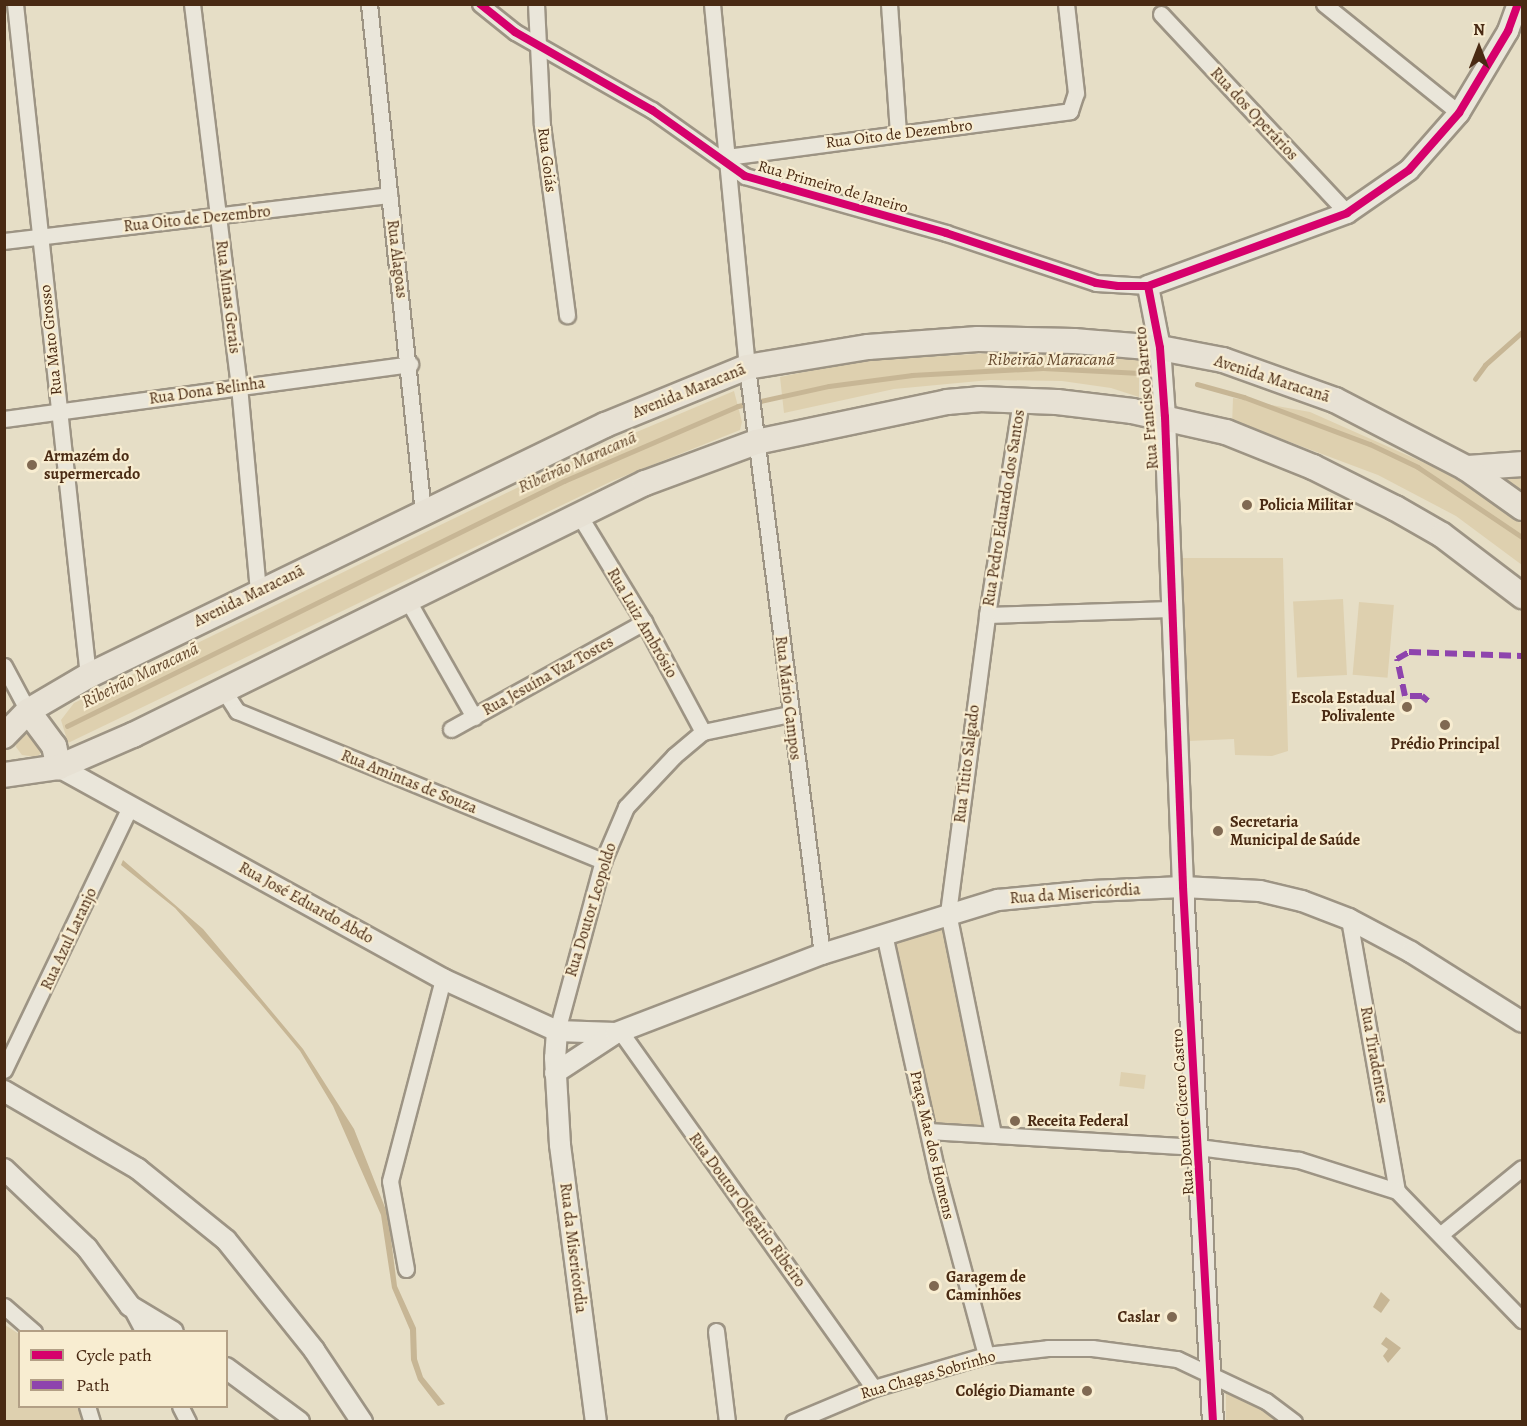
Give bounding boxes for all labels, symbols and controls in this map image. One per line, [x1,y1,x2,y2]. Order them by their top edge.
north arrow [1449,18,1509,78]
text: N [1473,19,1485,41]
street label: Rua dos Operários [1206,64,1302,164]
street label: Rua Oito de Dezembro [824,115,974,153]
street label: Rua Goiás [533,126,561,194]
street label: Rua Primeiro de Janeiro [756,156,910,218]
street label: Rua Oito de Dezembro [122,202,272,236]
street label: Rua Alagoas [383,219,411,299]
street label: Rua Minas Gerais [212,239,244,355]
street label: Rua Mato Grosso [36,284,66,396]
street label: Rua Francisco Barreto [1131,326,1163,470]
water label: Ribeirão Maracanã [987,348,1115,370]
street label: Avenida Maracanã [1212,351,1332,407]
street label: Avenida Maracanã [630,360,748,422]
street label: Rua Dona Belinha [148,373,266,409]
street label: Rua Pedro Eduardo dos Santos [979,408,1029,608]
water label: Ribeirão Maracanã [514,426,640,498]
place label: Armazém do supermercado [44,446,140,484]
marker: Armazém do supermercado [25,458,39,472]
place label: Policia Militar [1259,495,1353,515]
marker: Policia Militar [1240,498,1254,512]
street label: Avenida Maracanã [191,561,307,631]
street label: Rua Luiz Ambrósio [603,565,681,681]
street label: Rua Jesuína Vaz Tostes [479,632,617,720]
street label: Rua Mário Campos [771,635,805,761]
water label: Ribeirão Maracanã [78,637,202,713]
place label: Escola Estadual Polivalente [1291,688,1395,726]
marker: Escola Estadual Polivalente [1400,700,1414,714]
street label: Rua Titito Salgado [950,704,984,824]
marker: Prédio Principal [1438,718,1452,732]
place label: Prédio Principal [1391,734,1499,754]
street label: Rua Amintas de Souza [338,746,480,818]
place label: Secretaria Municipal de Saúde [1230,812,1360,850]
marker: Secretaria Municipal de Saúde [1211,824,1225,838]
street label: Rua Doutor Leopoldo [561,841,621,979]
street label: Rua José Eduardo Abdo [235,858,377,948]
street label: Rua da Misericórdia [1009,880,1141,908]
street label: Rua Azul Laranjo [37,885,101,993]
street label: Rua Tiradentes [1356,1005,1392,1105]
street label: Rua Doutor Cícero Castro [1168,1028,1198,1196]
street label: Praça Mae dos Homens [906,1069,958,1221]
place label: Receita Federal [1027,1111,1128,1131]
marker: Receita Federal [1008,1114,1022,1128]
street label: Rua Doutor Olegário Ribeiro [685,1129,809,1291]
street label: Rua da Misericórdia [555,1182,591,1314]
place label: Garagem de Caminhões [946,1267,1026,1305]
marker: Garagem de Caminhões [927,1279,941,1293]
place label: Caslar [1117,1307,1160,1327]
marker: Caslar [1165,1310,1179,1324]
legend [18,1330,228,1408]
text: Cycle path [76,1343,152,1367]
street label: Rua Chagas Sobrinho [858,1347,998,1403]
text: Path [76,1373,110,1397]
place label: Colégio Diamante [956,1381,1075,1401]
marker: Colégio Diamante [1080,1384,1094,1398]

